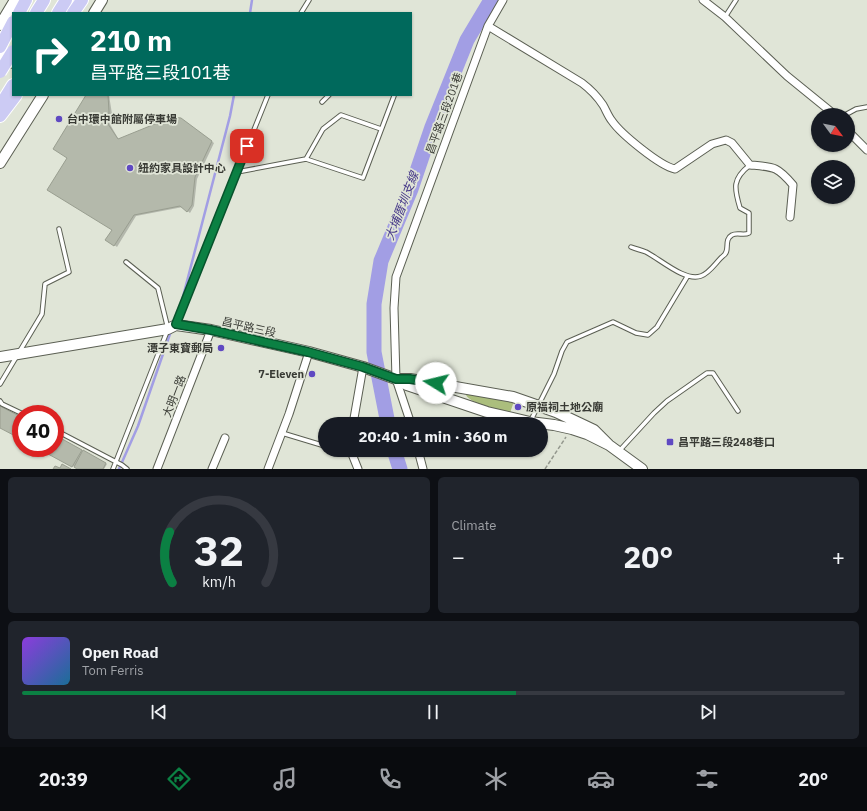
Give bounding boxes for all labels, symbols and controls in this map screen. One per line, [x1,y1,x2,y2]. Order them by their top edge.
text: 210 m [90,22,172,59]
icon: right [24,28,76,80]
text: 昌平路三段101巷 [90,61,230,84]
street label: 昌平路三段201巷 [423,70,465,156]
north arrow [811,108,855,152]
map controls [811,108,855,204]
place label: 台中環中館附屬停車場 [67,112,177,126]
marker: 台中環中館附屬停車場 [54,114,64,124]
pin [230,129,264,163]
icon: arrive [236,135,258,157]
button: layers [811,160,855,204]
place label: 紐約家具設計中心 [138,161,226,175]
marker: 紐約家具設計中心 [125,163,135,173]
water label: 大埔厝圳支線 [382,168,422,242]
street label: 昌平路三段 [221,314,277,340]
place label: 潭子東寶郵局 [147,341,213,355]
marker: 潭子東寶郵局 [216,343,226,353]
position arrow [415,362,457,404]
place label: 7-Eleven [258,367,304,381]
marker: 7-Eleven [307,369,317,379]
street label: 大明一路 [160,373,188,419]
place label: 原福祠土地公廟 [526,400,603,414]
marker: 原福祠土地公廟 [513,402,523,412]
speed limit sign: 40 [12,405,64,457]
text: 20:40 · 1 min · 360 m [359,427,507,446]
place label: 昌平路三段248巷口 [678,435,775,449]
marker: 昌平路三段248巷口 [665,437,675,447]
text: Climate [452,517,496,534]
text: 32 [194,523,244,577]
text: 20° [623,537,673,576]
text: − [452,542,465,571]
text: + [832,542,845,571]
text: km/h [202,572,236,591]
text: Open Road [82,643,159,662]
text: Tom Ferris [82,662,144,679]
icon: previous [148,701,170,723]
icon: pause [422,701,444,723]
icon: next [697,701,719,723]
icon: directions [165,765,193,793]
icon: music [271,765,299,793]
icon: phone [376,765,404,793]
icon: climate [482,765,510,793]
icon: car [587,765,615,793]
icon: filters [693,765,721,793]
text: 20:39 [39,768,88,791]
text: 20° [798,768,828,791]

